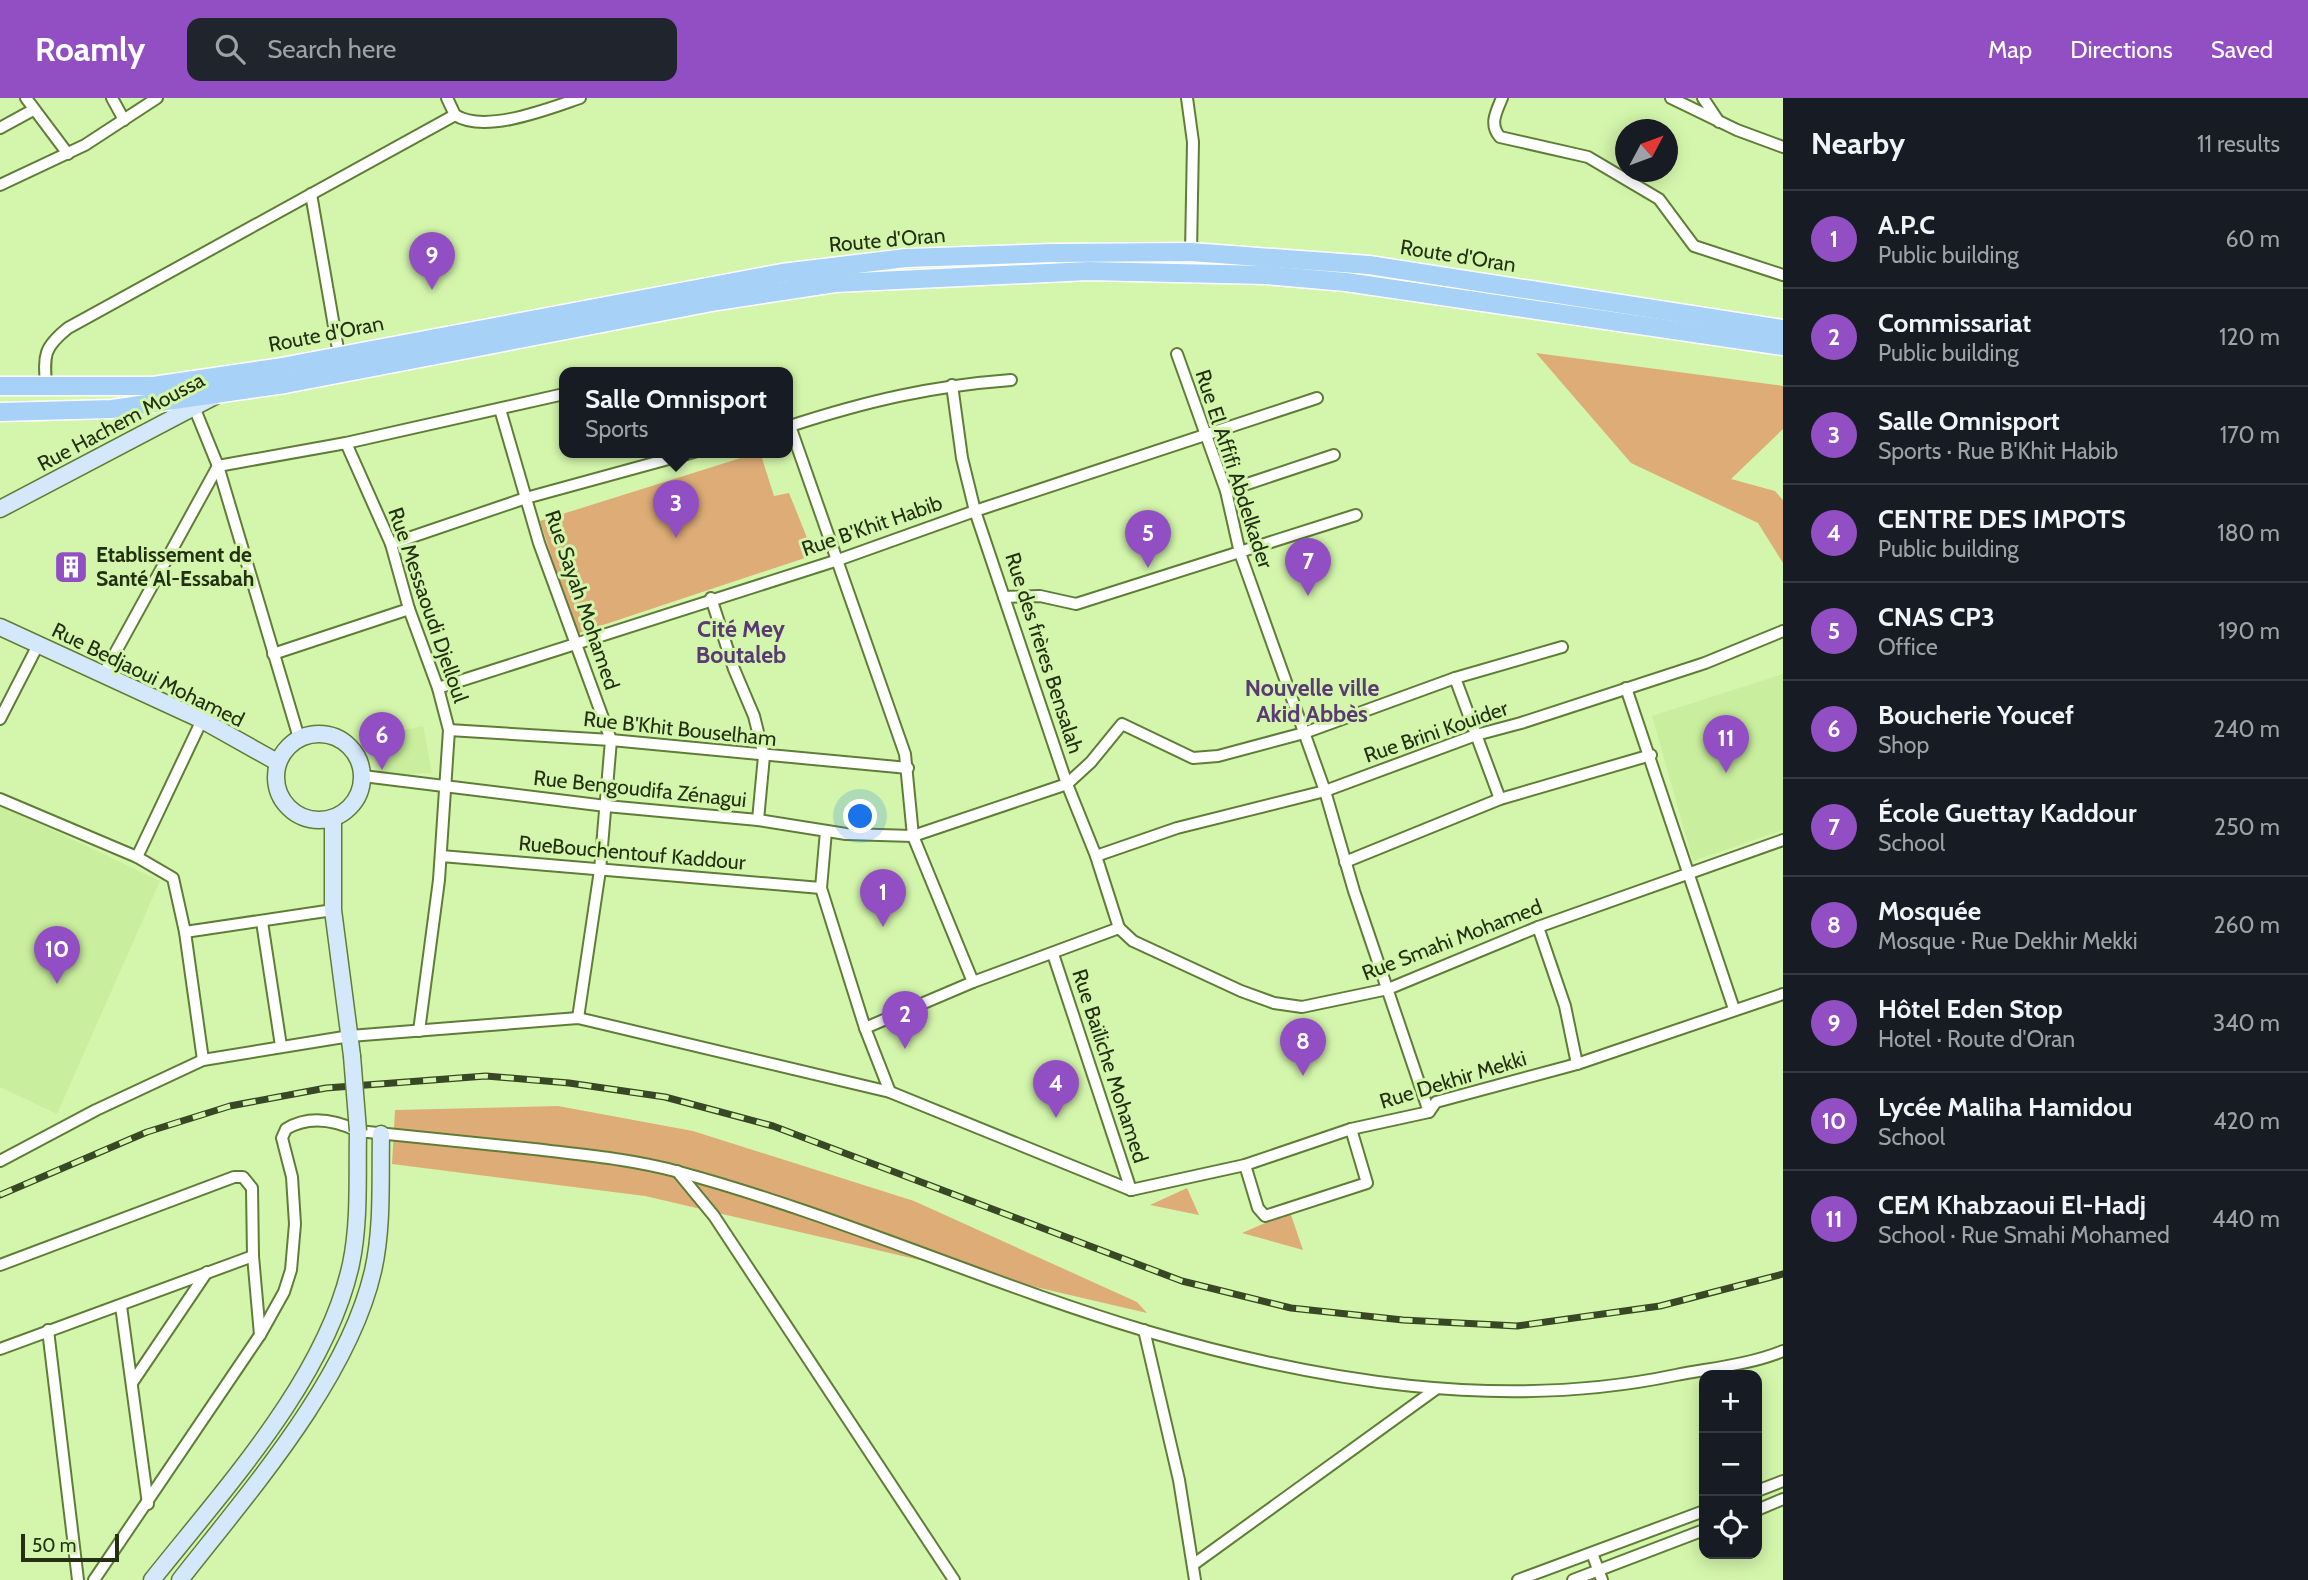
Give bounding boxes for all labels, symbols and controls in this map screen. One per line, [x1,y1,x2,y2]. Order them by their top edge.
search box [187,18,677,81]
text: Roamly [35,29,145,69]
icon: search [211,30,249,68]
text: Search here [267,33,396,65]
text: Map [1988,35,2032,64]
text: Directions [2070,35,2173,64]
text: Saved [2211,35,2273,64]
north arrow [1615,119,1678,182]
text: Nearby [1811,125,1905,162]
text: 11 results [2197,130,2280,158]
text: A.P.C [1878,209,1935,241]
street label: Route d'Oran [828,222,946,257]
text: 1 [1830,225,1838,253]
text: 60 m [2226,225,2280,253]
pin: 9 [409,232,455,290]
street label: Route d'Oran [1398,234,1518,277]
text: Public building [1878,241,2019,269]
text: Commissariat [1878,307,2031,339]
street label: Route d'Oran [266,310,386,357]
text: 2 [1828,323,1840,351]
text: 120 m [2219,323,2280,351]
text: Public building [1878,339,2019,367]
street label: Rue El Affifi Abdelkader [1190,366,1279,572]
street label: Rue Hachem Moussa [33,367,208,476]
popup [559,367,793,458]
text: Salle Omnisport [585,383,767,415]
text: Salle Omnisport [1878,405,2060,437]
text: Sports [585,415,648,443]
text: 3 [1828,421,1840,449]
text: 170 m [2220,421,2280,449]
text: Sports · Rue B'Khit Habib [1878,437,2118,465]
pin: 3 [653,480,699,538]
street label: Rue B'Khit Habib [798,490,945,561]
text: CENTRE DES IMPOTS [1878,503,2126,535]
street label: Rue Messaoudi Djelloul [382,504,474,706]
street label: Rue Sayah Mohamed [540,507,625,693]
pin: 5 [1125,510,1171,568]
text: 4 [1827,519,1841,547]
text: 180 m [2217,519,2280,547]
text: Public building [1878,535,2019,563]
pin: 7 [1285,538,1331,596]
place label: Etablissement de Santé Al-Essabah [96,542,254,591]
building icon: Etablissement de Santé Al-Essabah [52,548,90,586]
street label: Rue des frères Bensalah [1000,549,1089,756]
text: CNAS CP3 [1878,601,1995,633]
district label: Cité Mey Boutaleb [696,615,786,669]
street label: Rue Bedjaoui Mohamed [48,617,248,733]
text: 5 [1828,617,1840,645]
text: 190 m [2218,617,2280,645]
text: Office [1878,633,1938,661]
district label: Nouvelle ville Akid Abbès [1245,674,1379,728]
street label: Rue Brini Kouider [1361,695,1511,768]
text: Boucherie Youcef [1878,699,2074,731]
street label: Rue B'Khit Bouselham [582,706,778,751]
pin: 6 [359,712,405,770]
pin: 11 [1703,715,1749,773]
text: 6 [1828,715,1840,743]
text: 240 m [2213,715,2280,743]
text: Shop [1878,731,1929,759]
street label: Rue Bengoudifa Zénagui [532,765,748,812]
text: École Guettay Kaddour [1878,797,2137,829]
your location [843,799,877,833]
text: 7 [1828,813,1840,841]
text: 250 m [2214,813,2280,841]
text: School [1878,829,1945,857]
street label: RueBouchentouf Kaddour [517,830,747,875]
pin: 1 [860,869,906,927]
street label: Rue Smahi Mohamed [1358,894,1545,985]
text: Mosquée [1878,895,1981,927]
text: 8 [1827,911,1841,939]
text: 260 m [2213,911,2280,939]
pin: 10 [34,926,80,984]
text: Mosque · Rue Dekhir Mekki [1878,927,2138,955]
street label: Rue Baïliche Mohamed [1067,966,1154,1166]
pin: 2 [882,991,928,1049]
text: Hôtel Eden Stop [1878,993,2063,1025]
text: 9 [1828,1009,1840,1037]
text: 340 m [2213,1009,2280,1037]
pin: 8 [1280,1018,1326,1076]
text: Hotel · Route d'Oran [1878,1025,2075,1053]
street label: Rue Dekhir Mekki [1376,1045,1529,1114]
pin: 4 [1033,1060,1079,1118]
text: Lycée Maliha Hamidou [1878,1091,2132,1123]
text: 10 [1822,1107,1846,1135]
text: 420 m [2213,1107,2280,1135]
text: School [1878,1123,1945,1151]
text: CEM Khabzaoui El-Hadj [1878,1189,2146,1221]
text: 11 [1826,1205,1842,1233]
text: 440 m [2212,1205,2280,1233]
text: School · Rue Smahi Mohamed [1878,1221,2170,1249]
map controls [1699,1370,1762,1559]
button: + [1699,1370,1762,1433]
button: − [1699,1433,1762,1496]
button: locate [1699,1496,1762,1559]
scale bar [21,1531,119,1563]
text: 50 m [32,1534,76,1557]

